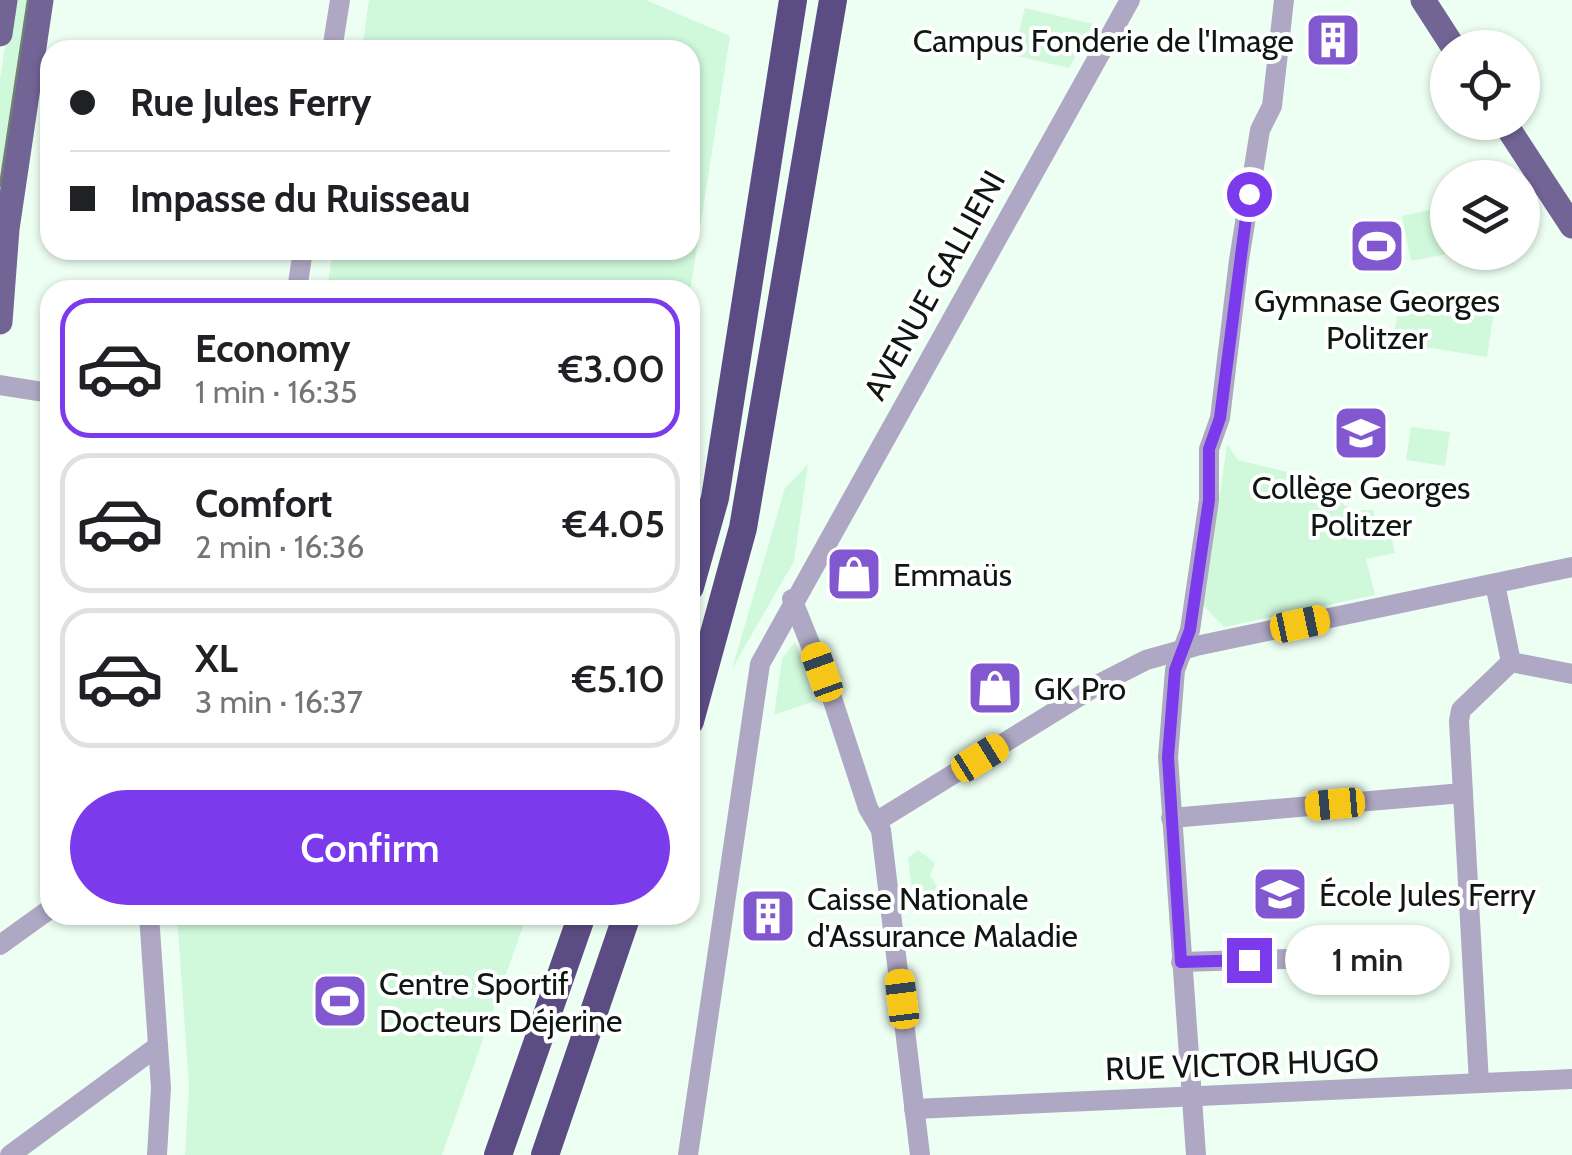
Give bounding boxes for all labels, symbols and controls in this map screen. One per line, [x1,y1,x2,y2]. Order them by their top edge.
building icon: Campus Fonderie de l'Image [1303,10,1363,70]
place label: Campus Fonderie de l'Image [913,21,1294,60]
map controls [1430,30,1540,270]
button: locate [1430,30,1540,140]
text: Rue Jules Ferry [130,79,371,126]
button: layers [1430,160,1540,270]
street label: AVENUE GALLIENI [855,164,1013,406]
route start [1227,172,1272,217]
text: Impasse du Ruisseau [130,175,470,222]
sports icon: Gymnase Georges Politzer [1347,216,1407,276]
place label: Gymnase Georges Politzer [1254,281,1500,357]
icon: car [75,323,165,413]
text: Economy [195,325,350,372]
text: €3.00 [559,345,665,392]
text: 1 min · 16:35 [195,372,357,411]
school or university icon: Collège Georges Politzer [1331,403,1391,463]
place label: Collège Georges Politzer [1252,468,1470,544]
icon: car [75,478,165,568]
text: Comfort [195,480,332,527]
text: €4.05 [563,500,665,547]
text: 2 min · 16:36 [195,527,364,566]
shop icon: Emmaüs [824,544,884,604]
place label: Emmaüs [893,555,1012,594]
car [1268,603,1332,645]
icon: car [75,633,165,723]
text: XL [195,635,238,682]
car [798,639,846,705]
text: €5.10 [572,655,665,702]
shop icon: GK Pro [965,658,1025,718]
place label: GK Pro [1034,669,1126,708]
text: 3 min · 16:37 [195,682,363,721]
car [947,729,1013,787]
car [1304,786,1366,822]
button: Confirm [70,790,670,905]
school or university icon: École Jules Ferry [1250,864,1310,924]
place label: École Jules Ferry [1319,875,1536,914]
place label: Caisse Nationale d'Assurance Maladie [807,879,1078,955]
building icon: Caisse Nationale d'Assurance Maladie [738,886,798,946]
callout: 1 min [1284,925,1449,995]
route end [1227,938,1272,983]
text: 1 min [1332,940,1403,979]
place label: Centre Sportif Docteurs Déjerine [379,964,622,1040]
car [883,967,921,1031]
sports icon: Centre Sportif Docteurs Déjerine [310,971,370,1031]
street label: RUE VICTOR HUGO [1104,1040,1380,1088]

